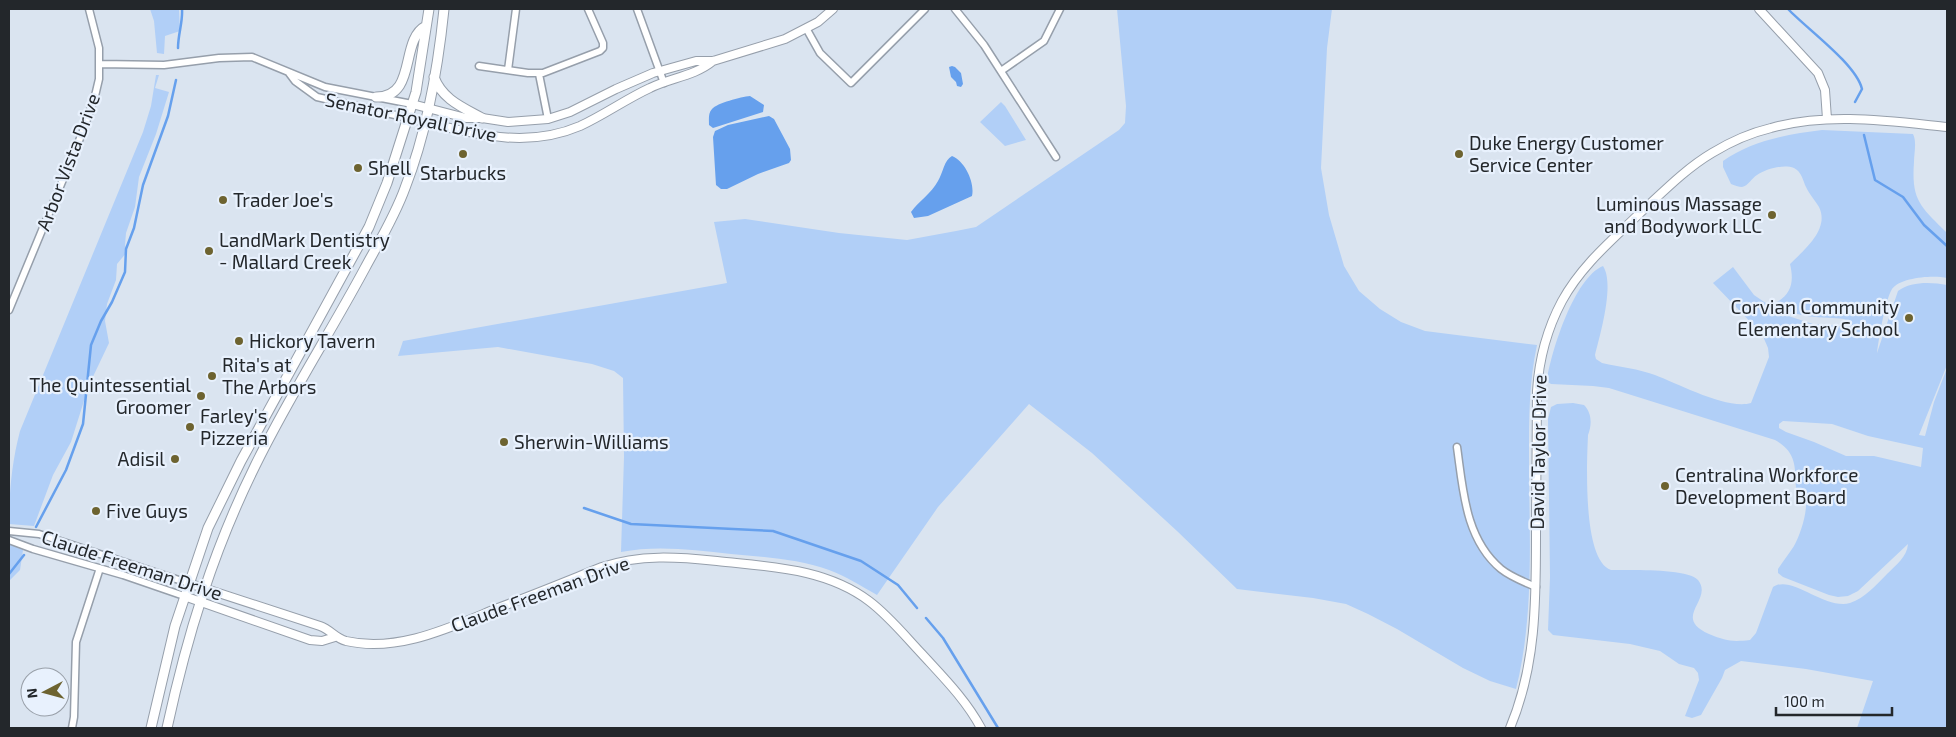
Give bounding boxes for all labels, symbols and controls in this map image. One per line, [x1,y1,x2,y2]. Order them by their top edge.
street label: Senator Royall Drive [323,87,499,146]
street label: Arbor Vista Drive [31,90,104,234]
place label: Duke Energy Customer Service Center [1469,131,1664,176]
marker: Starbucks [457,148,469,160]
marker: Duke Energy Customer Service Center [1453,148,1465,160]
place label: Shell [368,156,412,179]
place label: Starbucks [420,161,506,184]
marker: Shell [352,162,364,174]
place label: Trader Joe's [233,188,333,211]
place label: Luminous Massage and Bodywork LLC [1596,192,1762,237]
marker: Trader Joe's [217,194,229,206]
marker: Luminous Massage and Bodywork LLC [1766,209,1778,221]
place label: LandMark Dentistry - Mallard Creek [219,228,390,273]
marker: LandMark Dentistry - Mallard Creek [203,245,215,257]
place label: Corvian Community Elementary School [1730,295,1899,340]
marker: Corvian Community Elementary School [1903,312,1915,324]
place label: Hickory Tavern [249,329,375,352]
marker: Hickory Tavern [233,335,245,347]
place label: Rita's at The Arbors [222,353,316,398]
marker: Rita's at The Arbors [206,370,218,382]
place label: The Quintessential Groomer [29,373,191,418]
street label: David Taylor Drive [1525,374,1550,530]
marker: The Quintessential Groomer [195,390,207,402]
place label: Farley's Pizzeria [200,404,268,449]
marker: Farley's Pizzeria [184,421,196,433]
place label: Sherwin-Williams [514,430,669,453]
marker: Sherwin-Williams [498,436,510,448]
place label: Adisil [118,447,165,470]
marker: Adisil [169,453,181,465]
place label: Centralina Workforce Development Board [1675,463,1859,508]
marker: Centralina Workforce Development Board [1659,480,1671,492]
place label: Five Guys [106,499,188,522]
marker: Five Guys [90,505,102,517]
street label: Claude Freeman Drive [39,525,225,605]
street label: Claude Freeman Drive [447,551,632,637]
north arrow [20,667,70,717]
scale bar [1776,684,1892,716]
text: N [23,687,41,699]
text: 100 m [1784,692,1825,710]

